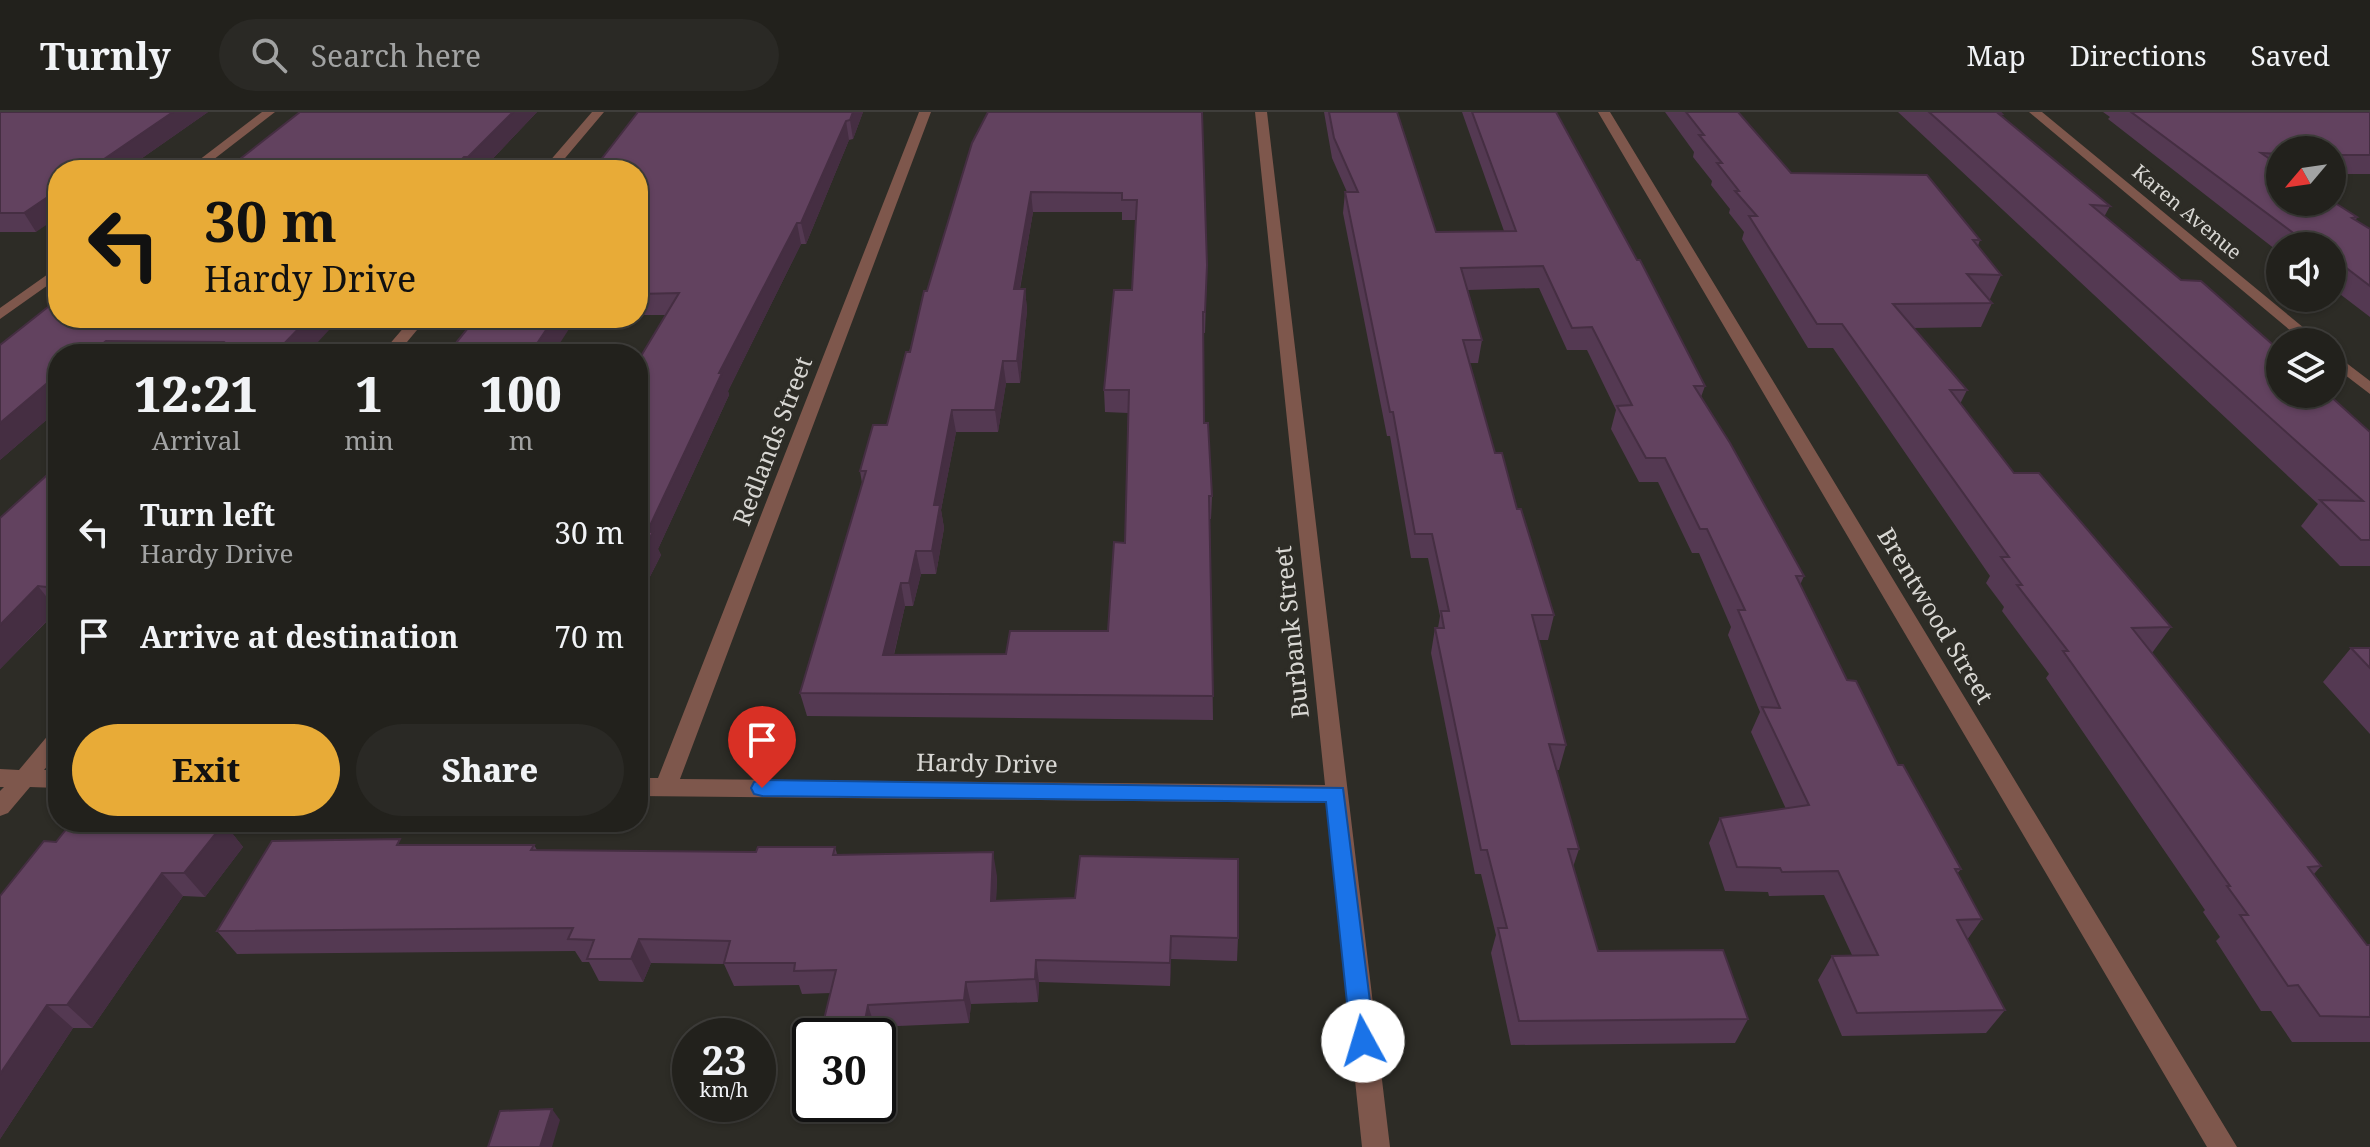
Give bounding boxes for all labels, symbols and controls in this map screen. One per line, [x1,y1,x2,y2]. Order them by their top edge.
search box [219,19,779,91]
text: Turnly [40,29,171,81]
icon: search [247,33,291,77]
text: Search here [311,35,481,76]
text: Map [1966,36,2026,74]
text: Directions [2070,36,2207,74]
text: Saved [2251,36,2330,74]
north arrow [2266,136,2346,216]
map controls [2266,136,2346,408]
street label: Karen Avenue [2127,158,2248,265]
text: 30 m [204,182,337,258]
icon: left [72,192,176,296]
button: sound [2266,232,2346,312]
text: Hardy Drive [204,254,416,303]
button: layers [2266,328,2346,408]
street label: Redlands Street [724,351,819,530]
text: 12:21 [134,361,258,426]
text: 1 [355,361,383,426]
text: 100 [480,361,562,426]
text: Arrival [152,422,241,458]
text: min [344,422,394,458]
text: m [509,422,533,458]
text: Turn left [140,494,275,535]
icon: left [72,510,116,554]
text: 30 m [554,512,624,553]
street label: Brentwood Street [1871,521,2002,709]
text: Hardy Drive [140,535,293,571]
street label: Burbank Street [1265,544,1316,720]
icon: arrive [72,614,116,658]
text: Arrive at destination [140,616,459,657]
text: 70 m [554,616,624,657]
pin [728,706,796,788]
icon: arrive [740,718,784,762]
button: Exit [72,724,340,816]
button: Share [356,724,624,816]
street label: Hardy Drive [916,745,1058,780]
position arrow [1321,999,1405,1083]
speed limit sign: 30 [792,1018,896,1122]
text: 23 [701,1032,747,1087]
text: km/h [699,1076,749,1103]

